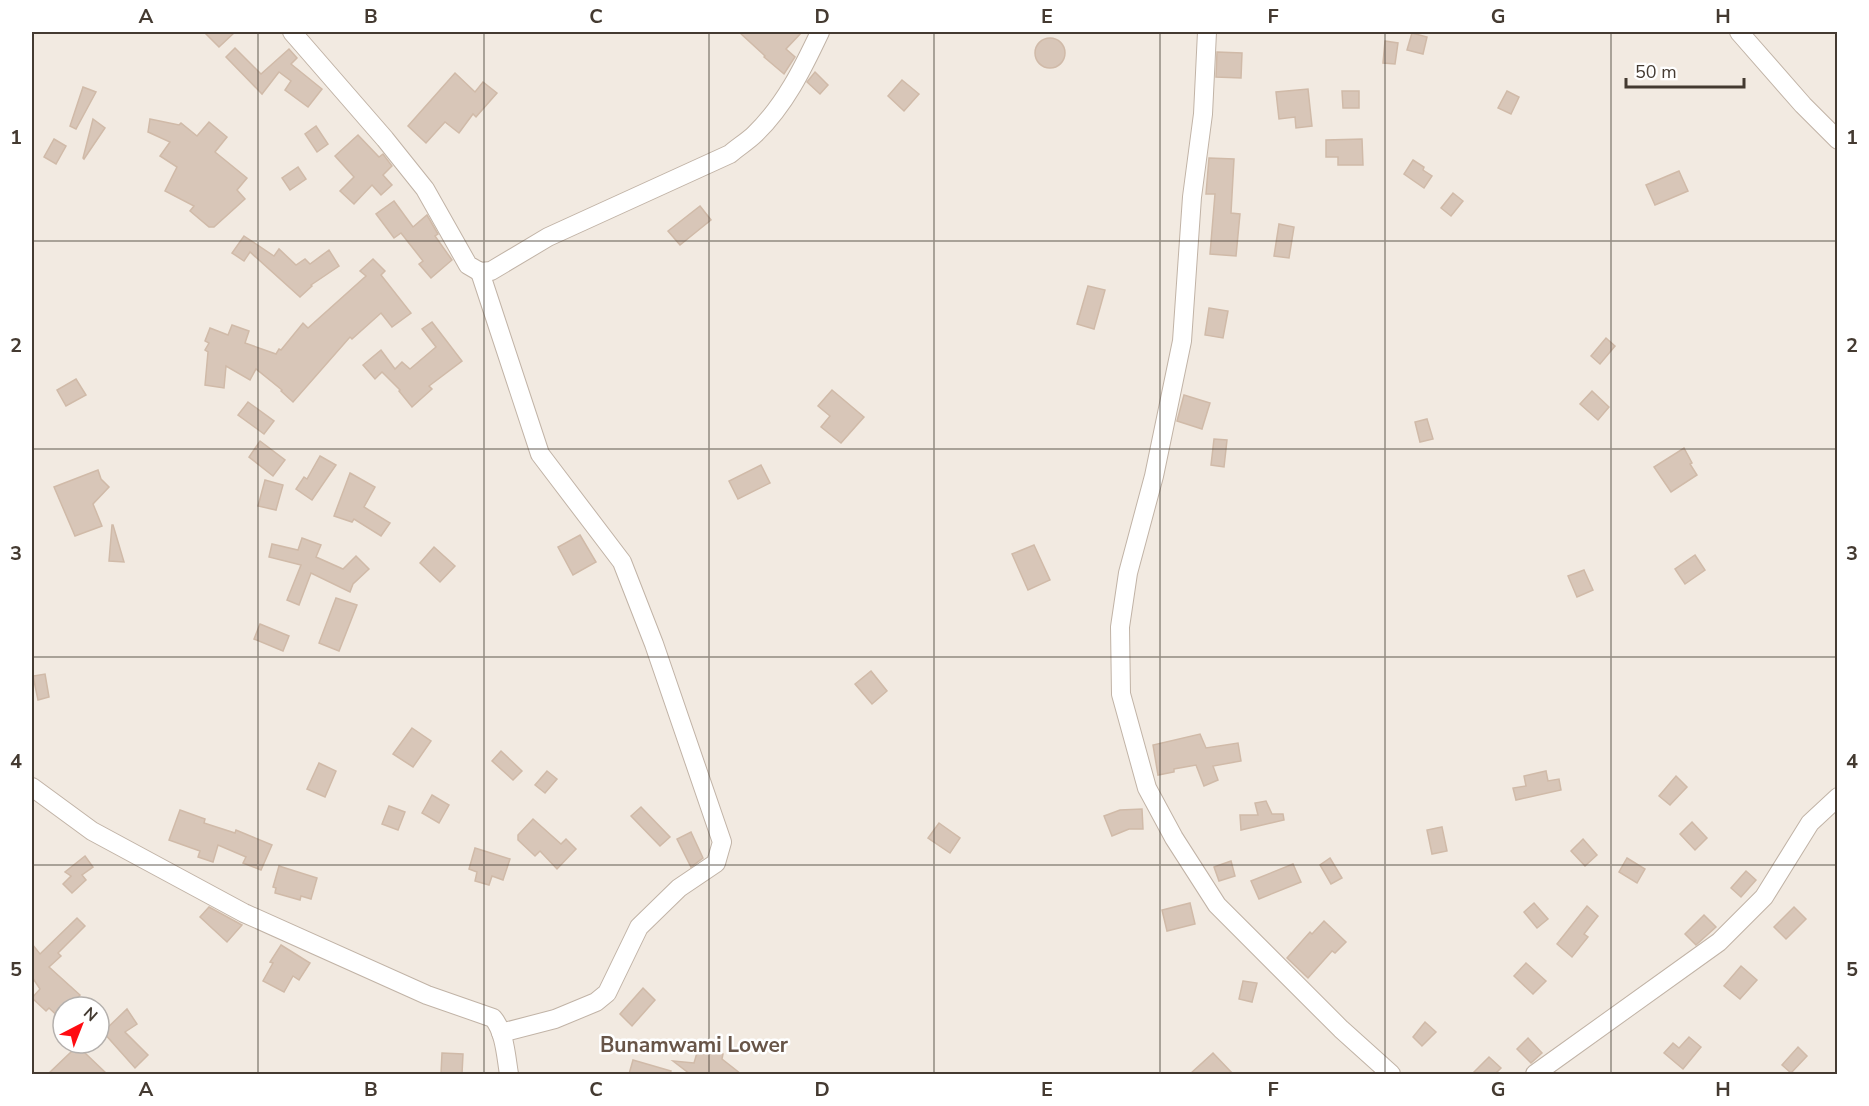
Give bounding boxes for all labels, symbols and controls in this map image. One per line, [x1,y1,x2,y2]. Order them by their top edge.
text: A [139,3,154,30]
text: B [364,3,378,30]
text: C [589,3,603,30]
text: D [814,3,830,30]
text: E [1041,3,1053,30]
text: F [1267,3,1279,30]
text: G [1491,3,1505,30]
text: H [1715,3,1731,30]
scale bar [1626,51,1744,89]
text: 50 m [1635,60,1677,84]
text: 1 [10,124,22,151]
text: 1 [1846,124,1858,151]
text: 2 [10,332,22,359]
text: 2 [1846,332,1858,359]
text: 3 [10,540,22,567]
text: 3 [1846,540,1858,567]
text: 4 [10,748,22,775]
text: 4 [1846,748,1858,775]
text: 5 [10,956,22,983]
text: 5 [1846,956,1858,983]
north arrow [51,995,111,1055]
text: N [79,1002,102,1027]
district label: Bunamwami Lower [600,1031,789,1059]
text: A [139,1076,154,1103]
text: B [364,1076,378,1103]
text: C [589,1076,603,1103]
text: D [814,1076,830,1103]
text: E [1041,1076,1053,1103]
text: F [1267,1076,1279,1103]
text: G [1491,1076,1505,1103]
text: H [1715,1076,1731,1103]

